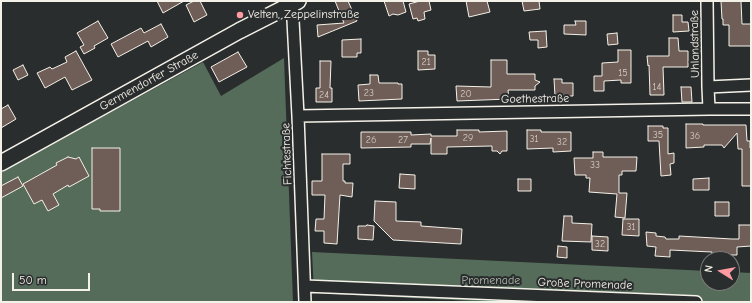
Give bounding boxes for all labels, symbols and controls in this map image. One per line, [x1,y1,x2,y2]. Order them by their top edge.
place label: Velten, Zeppelinstraße [248,8,359,22]
marker: Velten, Zeppelinstraße [235,10,245,20]
street label: Uhlandstraße [687,10,703,78]
street label: Germendorfer Straße [97,48,201,114]
house number: 21 [421,56,431,68]
house number: 15 [618,67,628,79]
house number: 14 [653,81,661,93]
house number: 23 [364,87,374,99]
house number: 20 [460,88,472,100]
house number: 24 [319,89,329,101]
street label: Goethestraße [501,91,569,107]
street label: Fichtestraße [279,123,295,185]
house number: 35 [653,129,663,141]
house number: 36 [690,130,700,142]
house number: 29 [463,132,473,144]
house number: 31 [529,133,539,145]
house number: 26 [366,134,376,146]
house number: 27 [398,134,408,146]
house number: 32 [557,136,567,148]
house number: 33 [590,159,600,171]
house number: 31 [626,221,636,233]
house number: 32 [595,238,605,250]
north arrow [700,251,740,291]
text: N [702,264,716,274]
scale bar [14,265,92,291]
text: 50 m [19,273,47,287]
park label: Promenade [462,274,520,288]
street label: Große Promenade [537,275,633,293]

